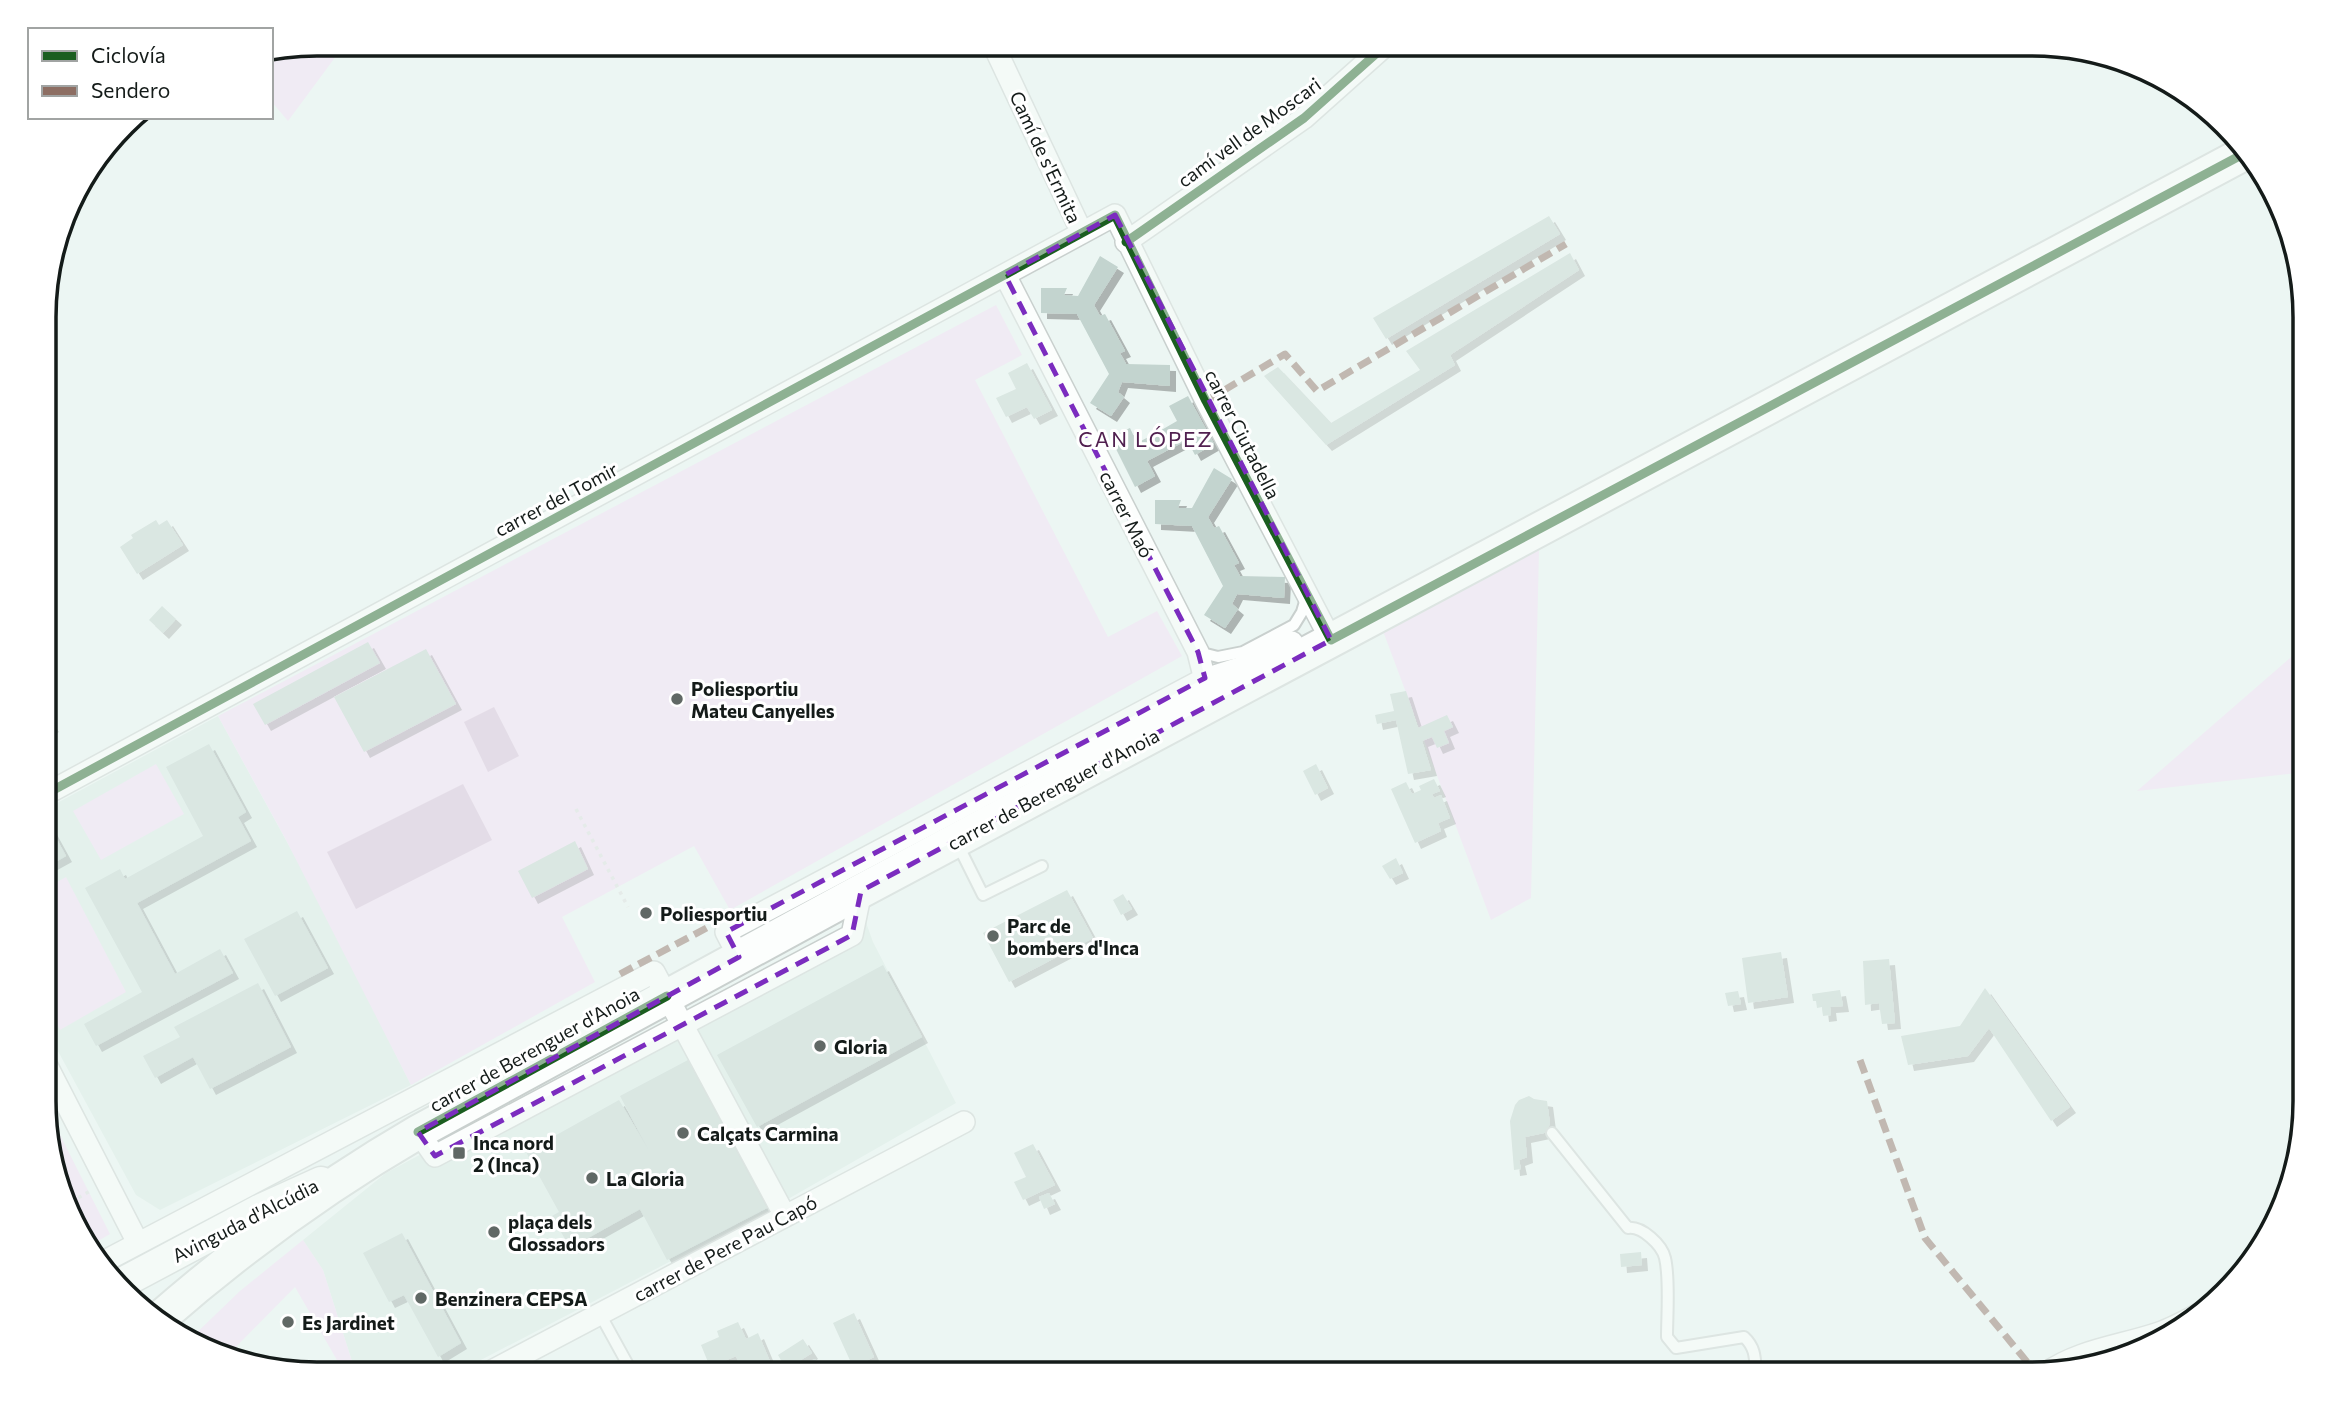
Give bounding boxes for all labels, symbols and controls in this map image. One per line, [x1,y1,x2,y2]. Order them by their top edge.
legend [28,28,273,119]
text: Ciclovía [91,42,166,67]
street label: camí vell de Moscari [1173,72,1325,192]
text: Sendero [91,77,170,102]
street label: Camí de s'Ermita [1005,87,1087,227]
street label: carrer Ciutadella [1200,365,1286,503]
district label: CAN LÓPEZ [1078,426,1214,451]
street label: carrer del Tomir [491,457,622,541]
street label: carrer Maó [1095,467,1159,561]
place label: Poliesportiu Mateu Canyelles [691,677,835,722]
marker: Poliesportiu Mateu Canyelles [669,691,685,707]
street label: carrer de Berenguer d'Anoia [943,723,1163,855]
place label: Poliesportiu [660,902,767,925]
marker: Poliesportiu [638,905,654,921]
place label: Parc de bombers d'Inca [1007,914,1139,959]
marker: Parc de bombers d'Inca [985,928,1001,944]
street label: carrer de Berenguer d'Anoia [425,982,643,1116]
place label: Gloria [834,1035,888,1058]
marker: Gloria [812,1038,828,1054]
place label: Calçats Carmina [697,1122,839,1145]
marker: Calçats Carmina [675,1125,691,1141]
place label: Inca nord 2 (Inca) [473,1131,554,1176]
marker: Inca nord 2 (Inca) [451,1145,467,1161]
place label: La Gloria [606,1167,684,1190]
marker: La Gloria [584,1170,600,1186]
street label: Avinguda d'Alcúdia [168,1173,322,1267]
street label: carrer de Pere Pau Capó [629,1190,821,1306]
place label: plaça dels Glossadors [508,1210,605,1255]
marker: plaça dels Glossadors [486,1224,502,1240]
place label: Benzinera CEPSA [435,1287,588,1310]
marker: Benzinera CEPSA [413,1290,429,1306]
place label: Es Jardinet [302,1311,395,1334]
marker: Es Jardinet [280,1314,296,1330]

